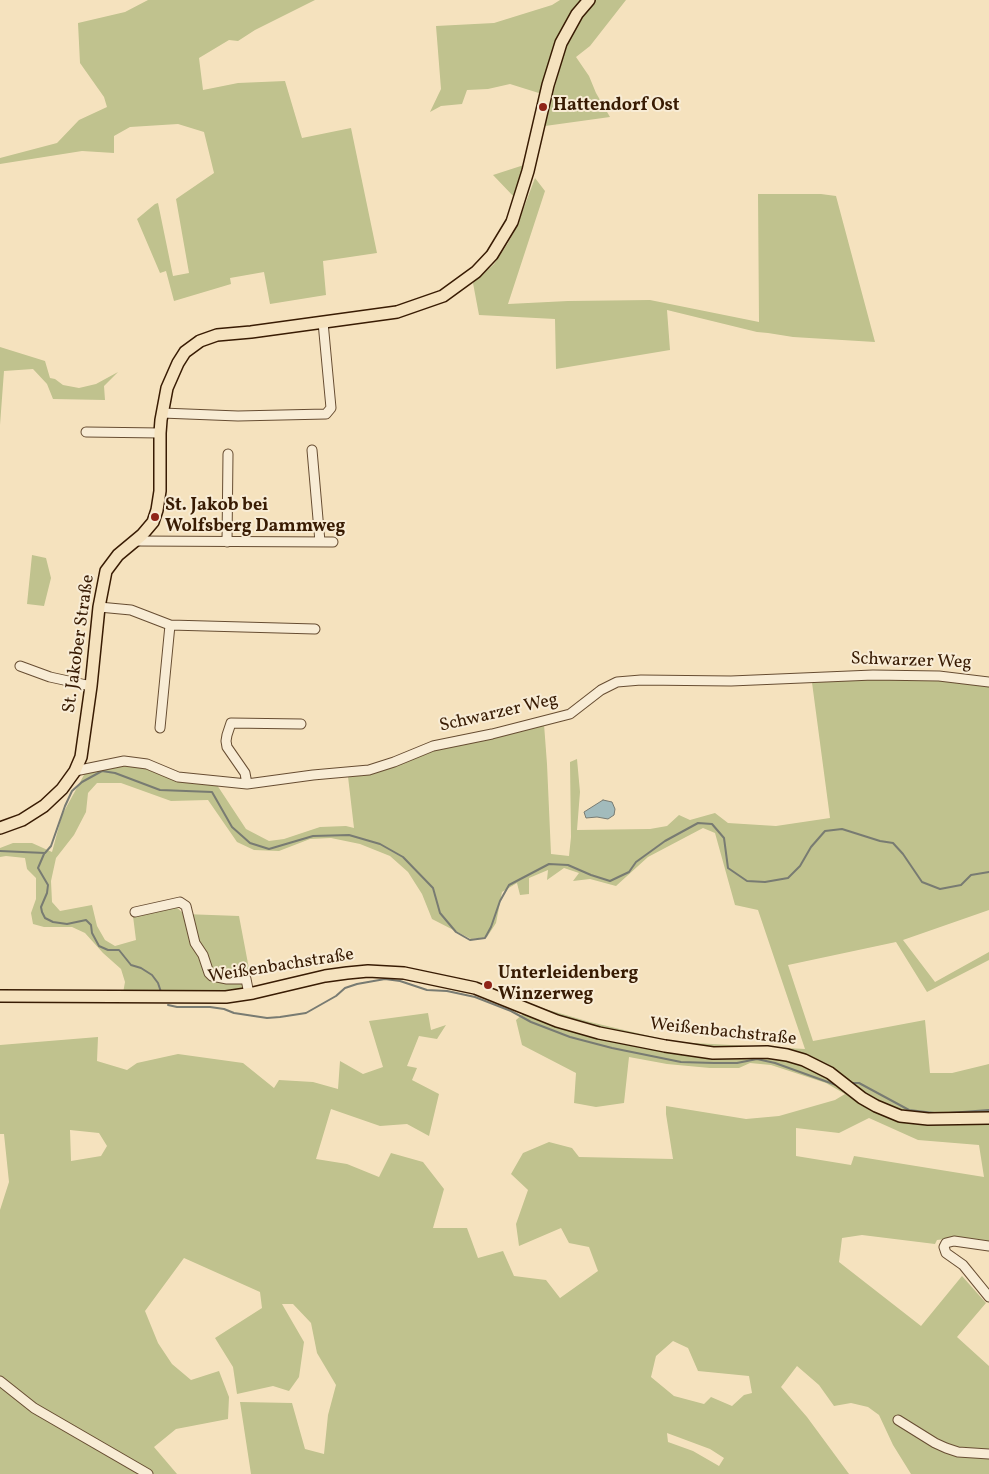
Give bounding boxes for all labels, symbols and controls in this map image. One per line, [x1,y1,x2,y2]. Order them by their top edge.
place label: Hattendorf Ost [553,96,679,118]
marker: Hattendorf Ost [537,101,549,113]
place label: St. Jakob bei Wolfsberg Dammweg [165,496,345,538]
marker: St. Jakob bei Wolfsberg Dammweg [149,511,161,523]
street label: St. Jakober Straße [60,573,100,715]
street label: Schwarzer Weg [850,649,972,675]
street label: Schwarzer Weg [438,690,560,738]
street label: Weißenbachstraße [206,945,356,989]
place label: Unterleidenberg Winzerweg [498,964,638,1006]
marker: Unterleidenberg Winzerweg [482,979,494,991]
street label: Weißenbachstraße [648,1015,798,1051]

